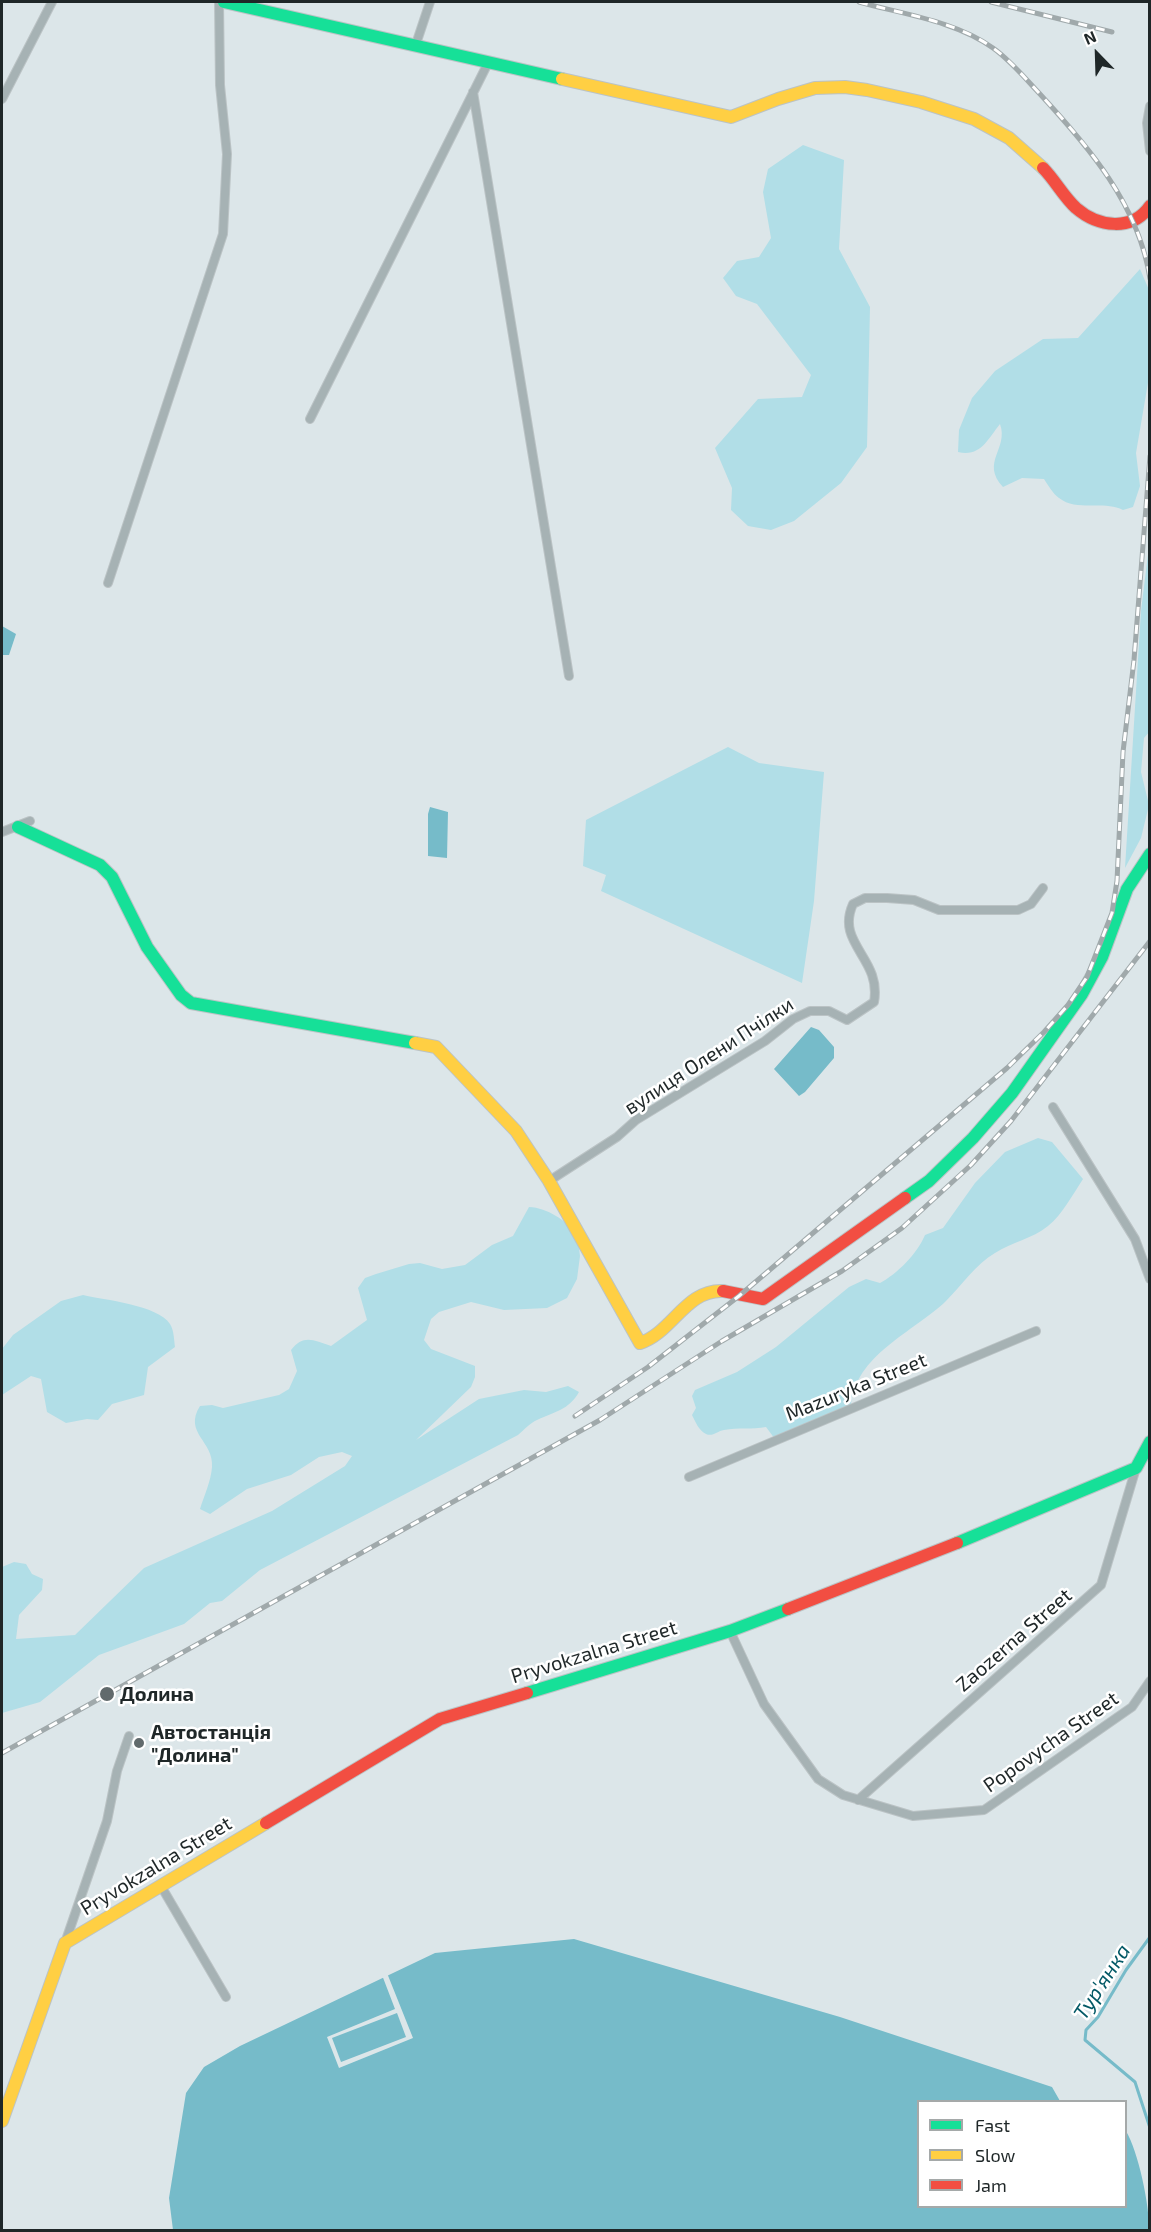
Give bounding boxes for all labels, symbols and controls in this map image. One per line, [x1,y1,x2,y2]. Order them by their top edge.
north arrow [1067,24,1127,84]
text: N [1081,26,1099,48]
street label: вулиця Олени Пчілки [620,992,798,1120]
street label: Mazuryka Street [782,1348,930,1426]
street label: Zaozerna Street [951,1583,1077,1697]
street label: Pryvokzalna Street [508,1615,680,1689]
place label: Долина [120,1682,194,1706]
marker: Долина [98,1685,116,1703]
street label: Popovycha Street [979,1686,1123,1798]
place label: Автостанція "Долина" [151,1720,271,1767]
marker: Автостанція "Долина" [132,1736,146,1750]
street label: Pryvokzalna Street [76,1811,236,1921]
water label: Тур'янка [1068,1939,1136,2025]
legend [917,2100,1127,2208]
text: Fast [975,2114,1010,2136]
text: Slow [975,2144,1015,2166]
text: Jam [975,2174,1007,2196]

